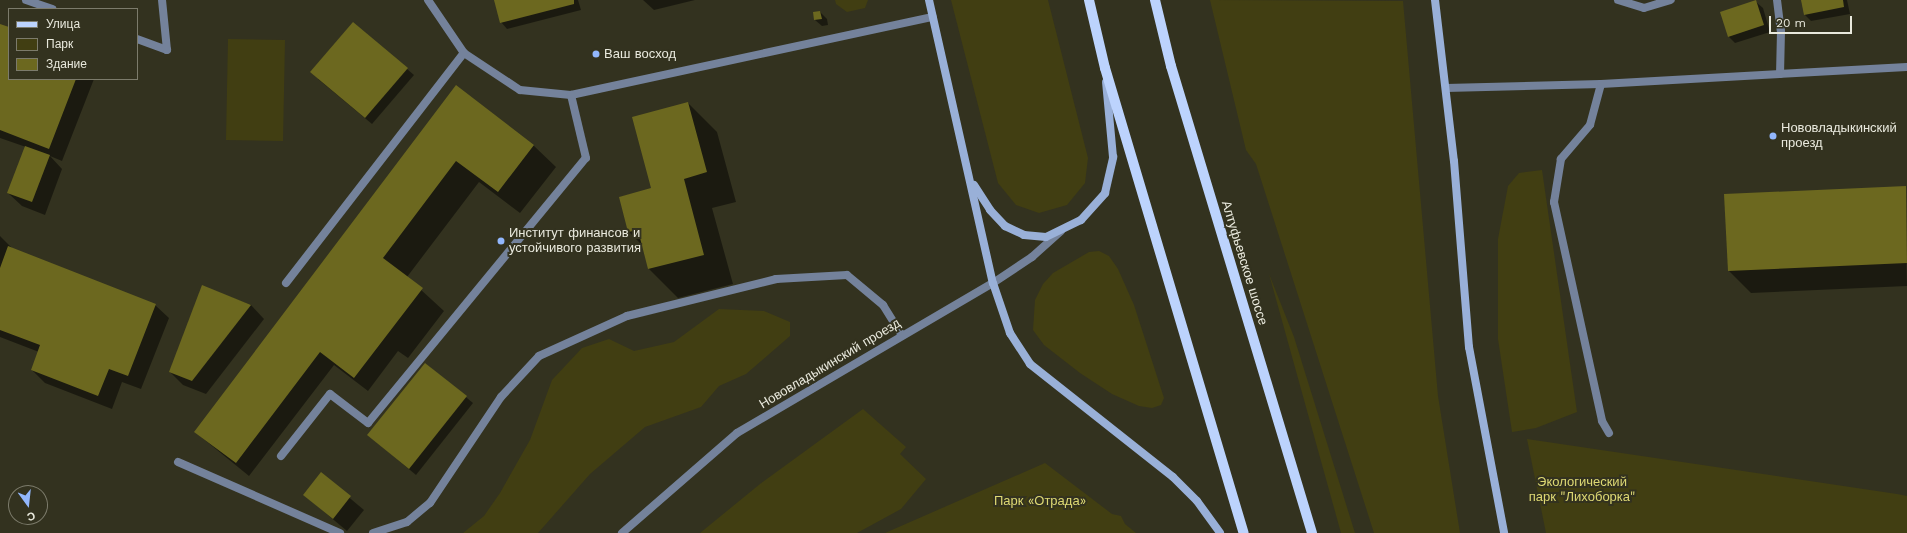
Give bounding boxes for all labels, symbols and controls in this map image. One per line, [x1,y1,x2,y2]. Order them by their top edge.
legend [8,8,138,80]
scale bar [1771,8,1854,34]
text: 20 m [1776,16,1806,30]
text: Улица [46,17,80,31]
text: Парк [46,37,73,51]
place label: Ваш восход [604,46,676,62]
marker: Ваш восход [591,49,601,59]
text: Здание [46,57,87,71]
place label: Нововладыкинский проезд [1781,121,1897,152]
marker: Нововладыкинский проезд [1768,131,1778,141]
street label: Алтуфьевское шоссе [1218,199,1270,327]
place label: Институт финансов и устойчивого развития [509,226,641,257]
marker: Институт финансов и устойчивого развития [496,236,506,246]
street label: Нововладыкинский проезд [757,316,903,412]
park label: Экологический парк "Лихоборка" [1529,475,1635,506]
north arrow [8,485,48,525]
park label: Парк «Отрада» [994,493,1086,509]
text: С [25,509,37,523]

